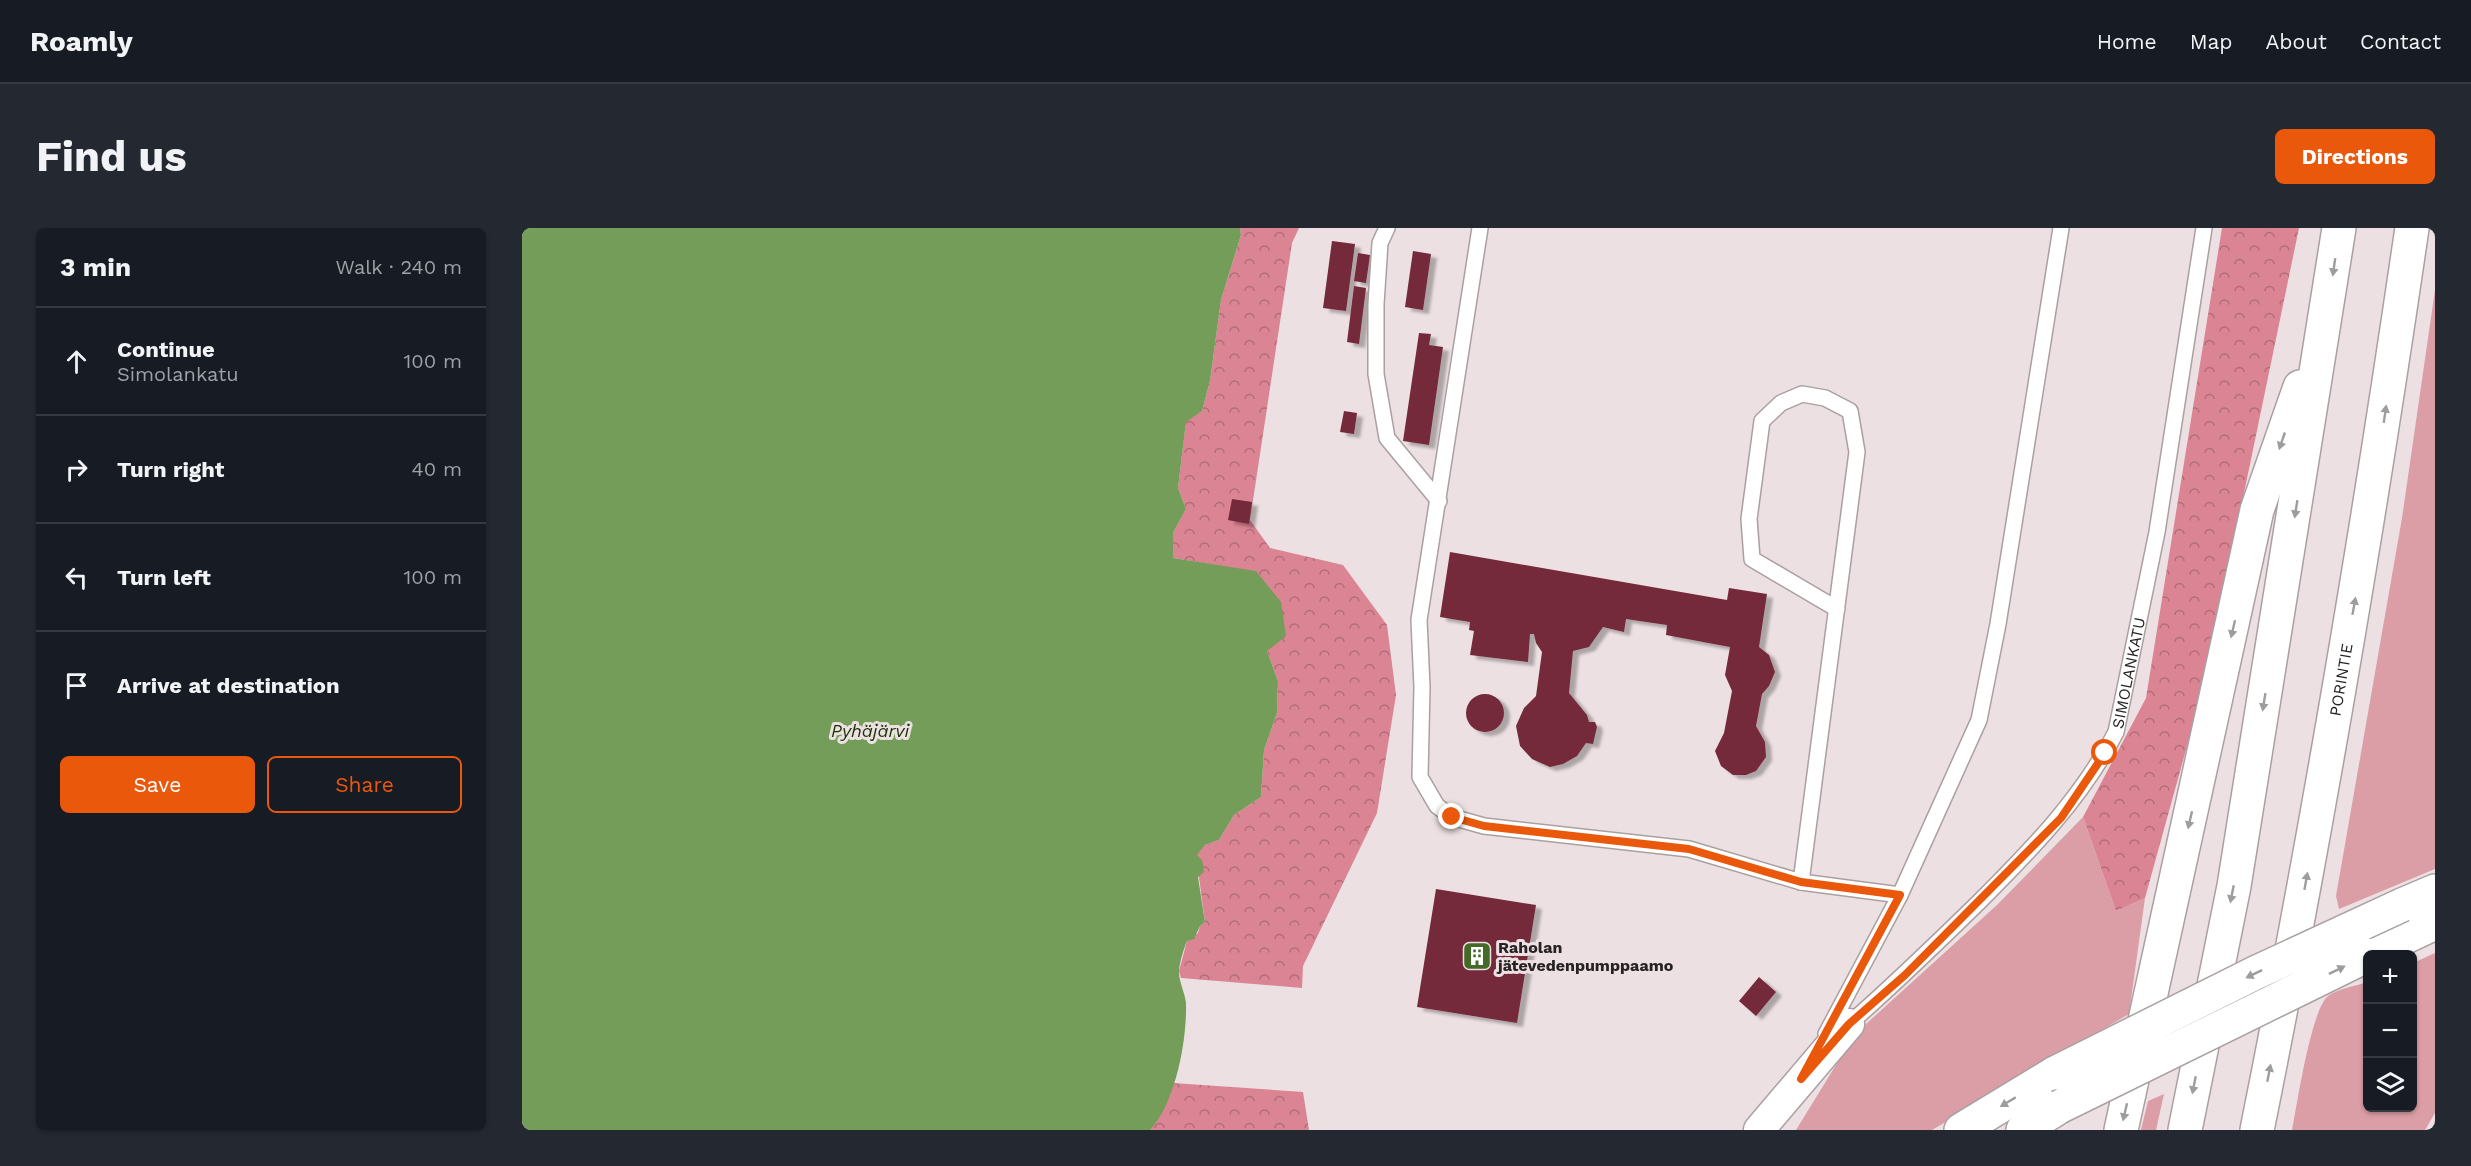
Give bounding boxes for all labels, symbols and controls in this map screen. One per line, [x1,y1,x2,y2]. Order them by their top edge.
text: Roamly [30,25,133,58]
text: Home [2097,29,2157,54]
text: Map [2190,29,2233,54]
text: About [2266,29,2327,54]
text: Contact [2360,29,2441,54]
button: Directions [2275,129,2435,184]
text: Find us [36,132,187,181]
text: 3 min [60,252,131,282]
text: Walk · 240 m [335,255,462,279]
one-way arrow [2329,258,2339,277]
text: Continue [117,337,215,362]
icon: ahead [60,345,93,378]
text: 100 m [403,349,462,373]
text: Simolankatu [117,362,239,386]
one-way arrow [2380,404,2389,423]
one-way arrow [2276,432,2286,450]
icon: right [60,453,93,486]
text: Turn right [117,457,224,482]
text: 40 m [411,457,462,481]
one-way arrow [2292,500,2301,519]
icon: left [60,561,93,594]
text: Turn left [117,565,211,590]
text: 100 m [403,565,462,589]
one-way arrow [2350,597,2359,616]
street label: SIMOLANKATU [2107,615,2149,730]
one-way arrow [2227,620,2237,638]
street label: PORINTIE [2325,642,2356,718]
icon: arrive [60,669,93,702]
text: Arrive at destination [117,673,340,698]
one-way arrow [2260,692,2269,711]
water label: Pyhäjärvi [831,720,910,741]
route start [2091,739,2117,765]
button: Save [60,756,255,813]
button: Share [267,756,462,813]
route end [1438,803,1464,829]
one-way arrow [2185,810,2195,829]
one-way arrow [2302,872,2311,891]
one-way arrow [2227,885,2236,904]
place label: Raholan jätevedenpumppaamo [1496,938,1674,975]
building icon: Raholan jätevedenpumppaamo [1461,940,1493,972]
map controls [2363,950,2417,1112]
button: + [2363,950,2417,1004]
one-way arrow [2329,966,2346,975]
one-way arrow [2245,969,2262,979]
button: − [2363,1004,2417,1058]
button: layers [2363,1058,2417,1112]
one-way arrow [2265,1063,2274,1082]
one-way arrow [2189,1076,2198,1095]
one-way arrow [2000,1096,2016,1107]
one-way arrow [2120,1103,2129,1122]

